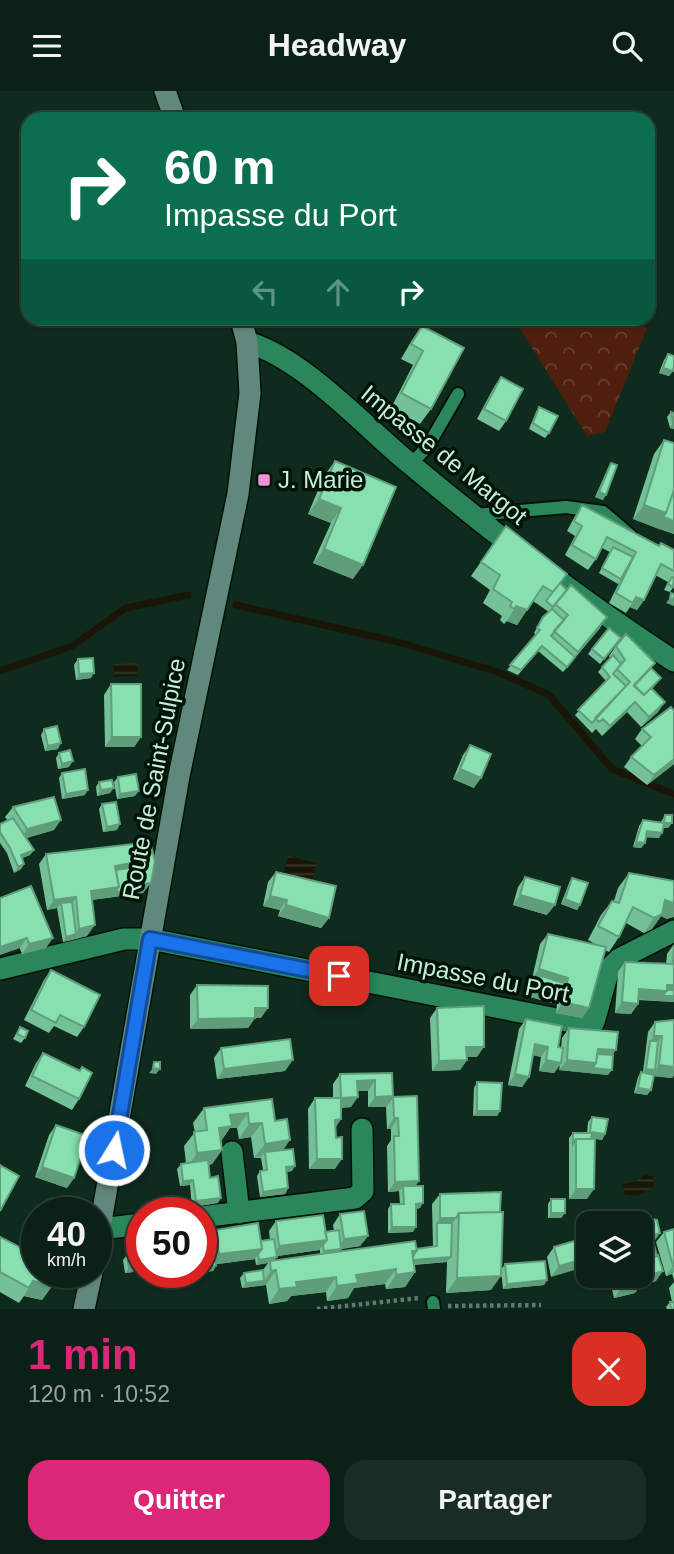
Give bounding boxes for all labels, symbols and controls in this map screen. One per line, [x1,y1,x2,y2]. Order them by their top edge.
icon: menu [28,27,66,65]
text: Headway [268,27,406,63]
icon: search [608,27,646,65]
icon: right [49,140,140,231]
text: 60 m [164,140,276,194]
text: Impasse du Port [164,197,397,233]
icon: left [246,273,284,311]
icon: ahead [319,273,357,311]
icon: right [392,273,430,311]
street label: Impasse de Margot [356,379,533,530]
place label: J. Marie [278,466,363,493]
marker: J. Marie [256,472,272,488]
street label: Route de Saint-Sulpice [117,656,190,902]
pin [309,946,369,1006]
street label: Impasse du Port [395,948,572,1007]
icon: arrive [320,957,358,995]
position arrow [77,1113,151,1187]
speed limit sign: 50 [126,1197,217,1288]
map controls [576,1211,653,1288]
button: layers [576,1211,653,1288]
text: 40 [47,1214,86,1253]
text: km/h [47,1250,86,1270]
text: 1 min [28,1331,138,1378]
button: close [572,1332,646,1406]
text: 120 m · 10:52 [28,1381,170,1407]
button: Quitter [28,1460,330,1540]
button: Partager [344,1460,646,1540]

